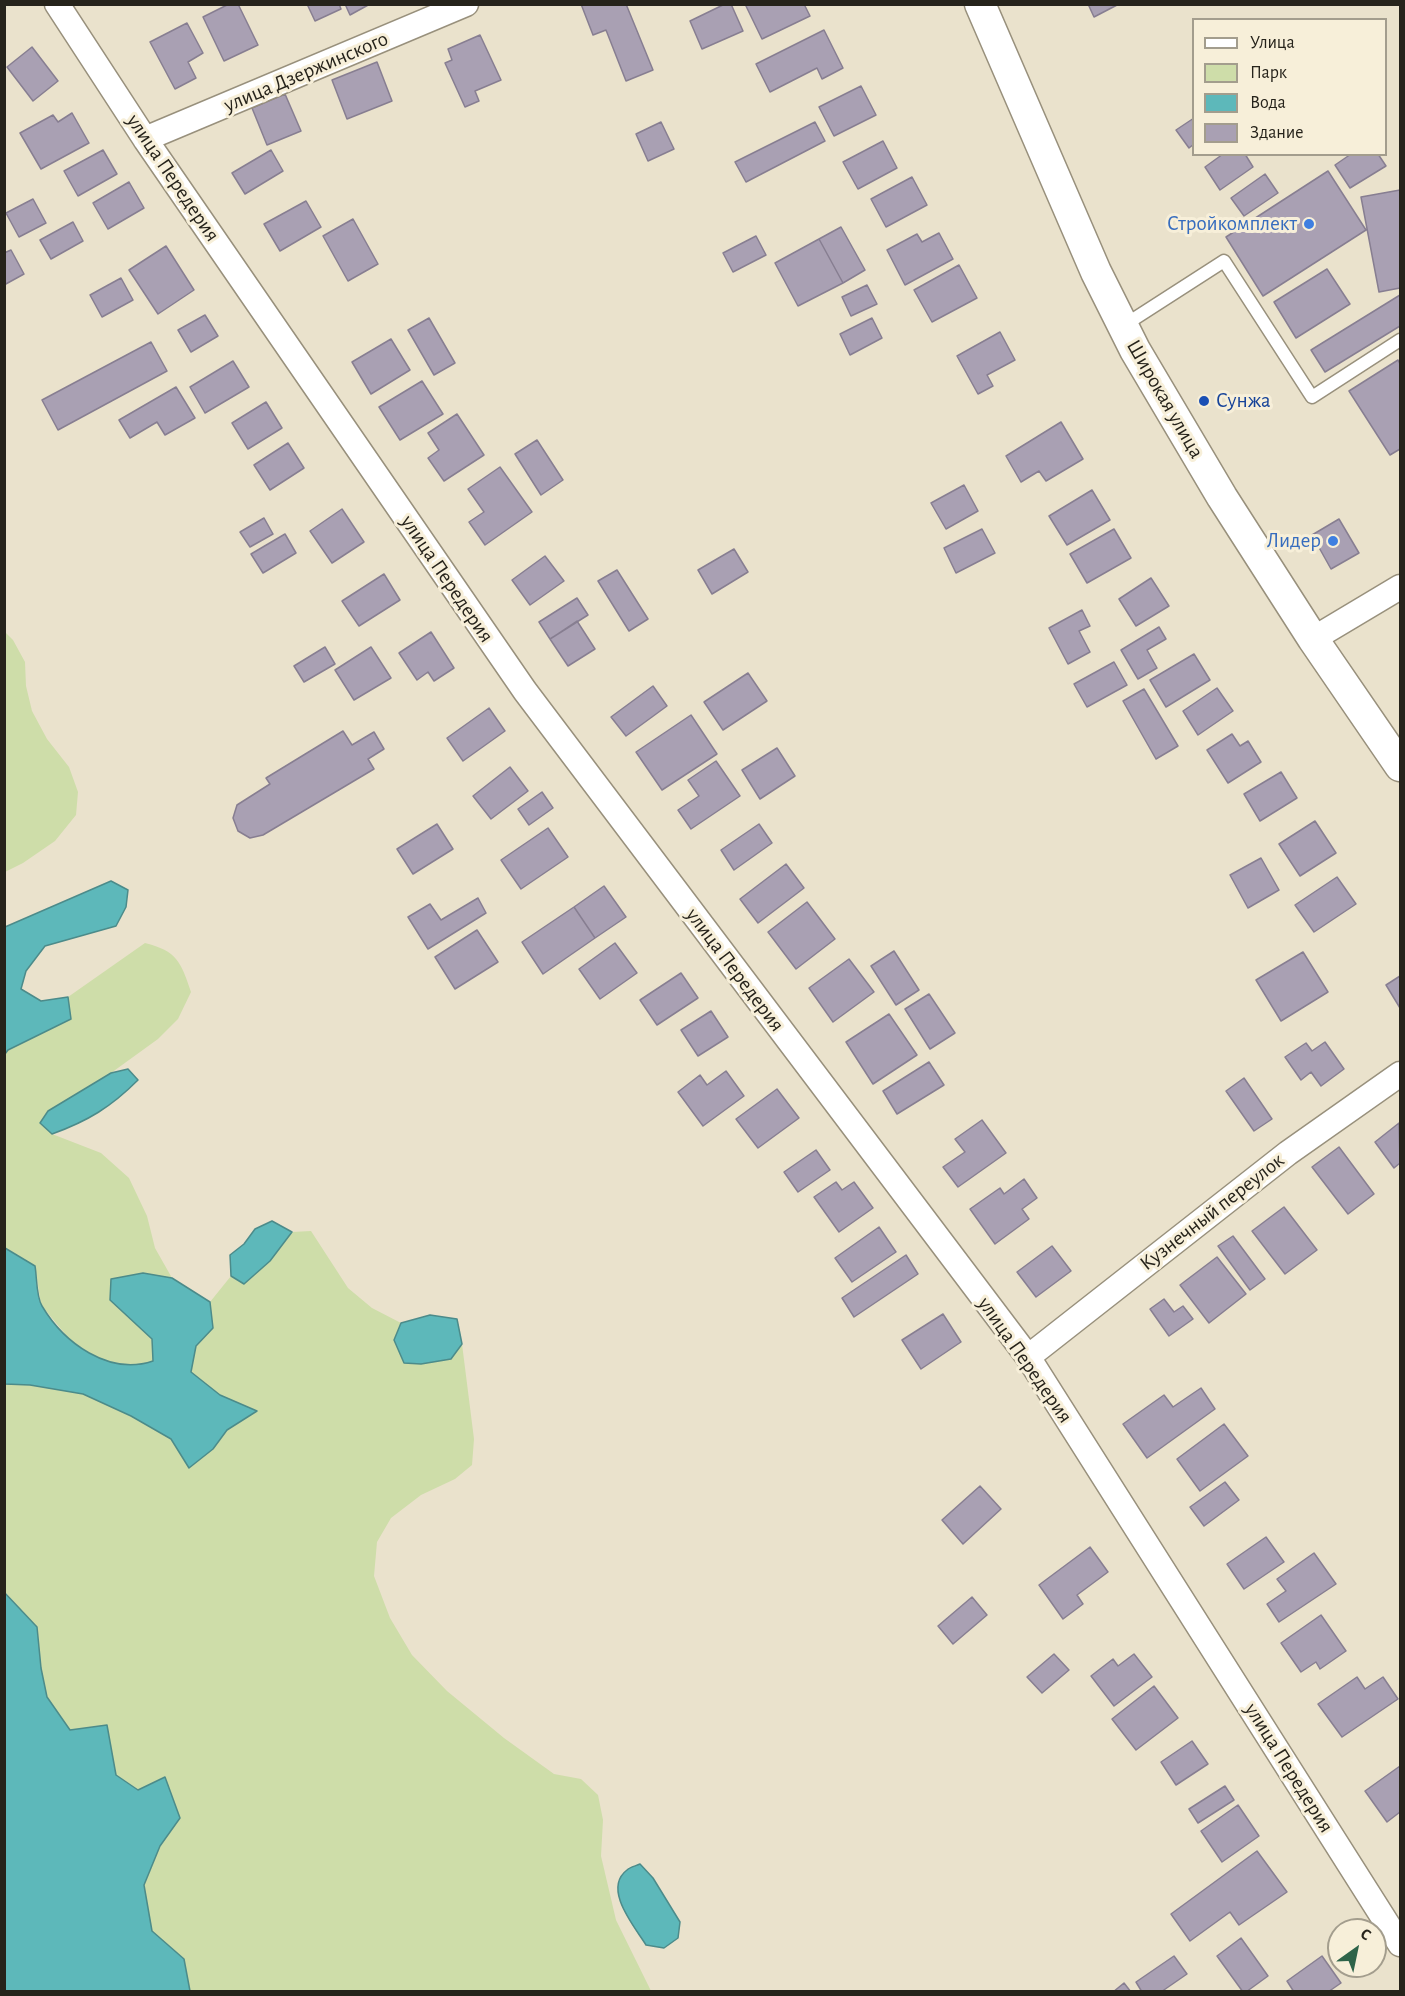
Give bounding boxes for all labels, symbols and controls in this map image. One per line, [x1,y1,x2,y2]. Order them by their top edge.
legend [1192,18,1387,156]
street label: улица Дзержинского [220,26,392,118]
text: Улица [1250,34,1295,52]
text: Парк [1250,64,1287,82]
text: Вода [1250,94,1286,112]
street label: улица Передерия [121,109,225,247]
text: Здание [1250,124,1304,142]
place label: Стройкомплект [1167,211,1297,237]
marker: Стройкомплект [1302,217,1316,231]
street label: Широкая улица [1121,335,1209,463]
place label: Сунжа [1216,388,1271,414]
marker: Сунжа [1197,394,1211,408]
street label: улица Передерия [395,510,499,648]
place label: Лидер [1267,528,1321,554]
marker: Лидер [1326,534,1340,548]
street label: улица Передерия [680,903,790,1037]
street label: Кузнечный переулок [1135,1148,1289,1276]
street label: улица Передерия [972,1292,1078,1428]
street label: улица Передерия [1239,1698,1339,1838]
north arrow [1327,1918,1387,1978]
text: С [1358,1925,1374,1944]

